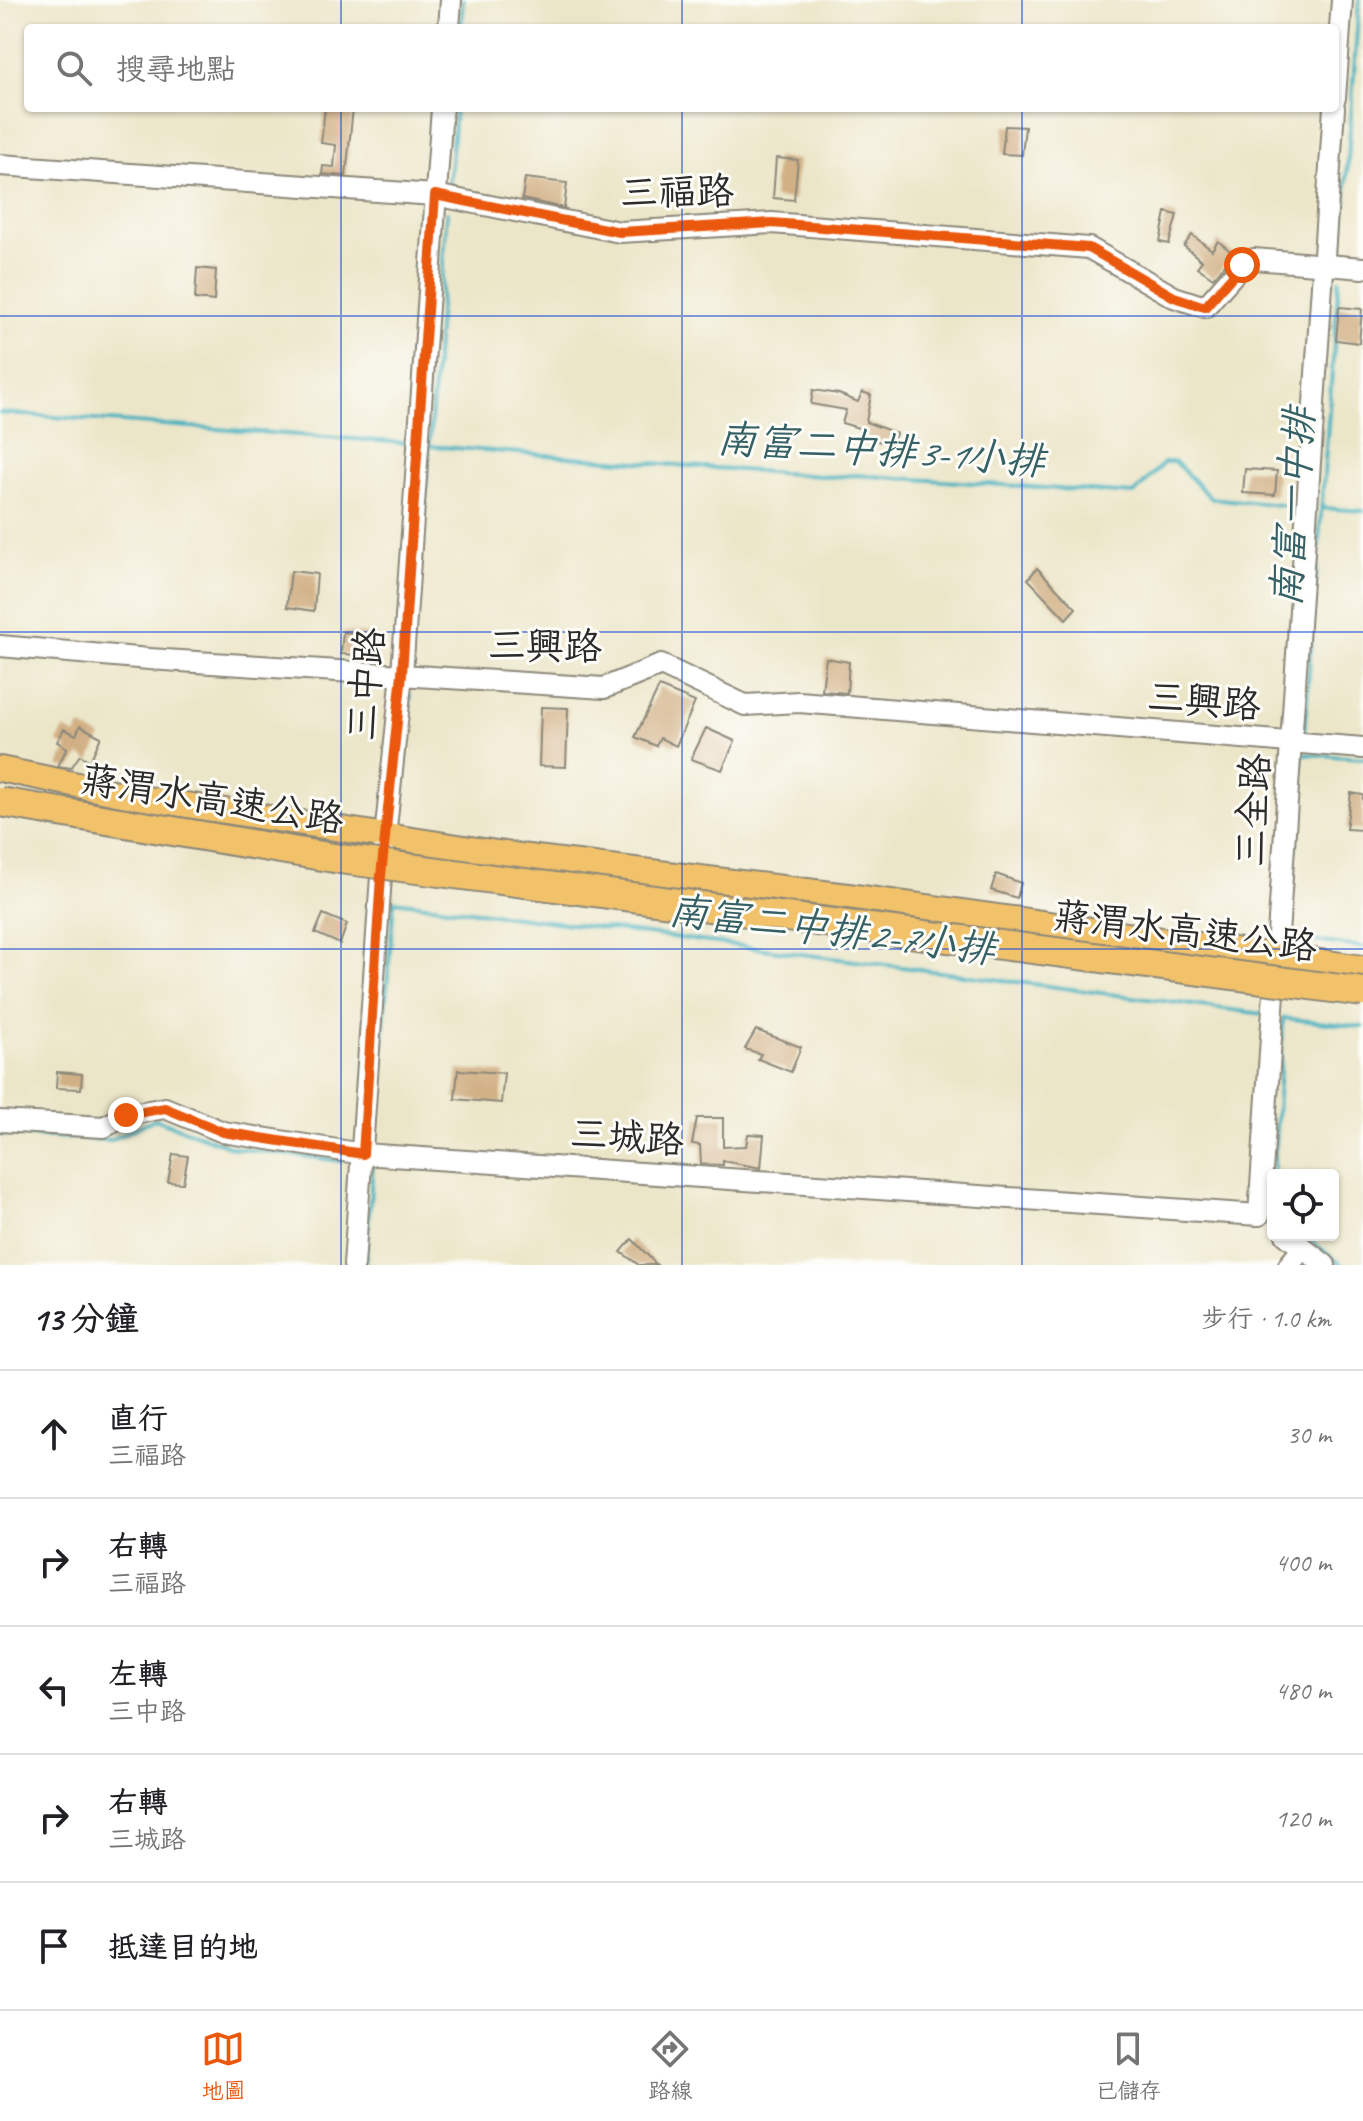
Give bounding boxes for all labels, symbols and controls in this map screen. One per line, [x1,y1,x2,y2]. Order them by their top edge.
search box [24,24,1339,112]
icon: search [52,46,96,90]
text: 搜尋地點 [116,50,236,88]
street label: 三福路 [620,168,734,216]
route start [1224,247,1260,283]
water label: 南富一中排 [1261,402,1325,609]
water label: 南富二中排3-1小排 [715,414,1051,487]
street label: 三興路 [488,622,602,670]
street label: 三中路 [338,625,394,743]
street label: 三興路 [1145,673,1263,729]
street label: 三全路 [1227,752,1279,868]
street label: 蔣渭水高速公路 [77,755,347,843]
water label: 南富二中排2-7小排 [666,885,1002,975]
street label: 蔣渭水高速公路 [1050,891,1320,971]
route end [108,1097,144,1133]
street label: 三城路 [568,1110,686,1164]
map controls [1267,1169,1339,1241]
button: locate [1267,1169,1339,1241]
text: 13 分鐘 [32,1297,139,1340]
text: 步行 · 1.0 km [1201,1302,1331,1335]
text: 直行 [108,1399,168,1437]
icon: ahead [32,1412,76,1456]
text: 30 m [1287,1418,1331,1451]
text: 三福路 [108,1439,186,1472]
text: 右轉 [108,1527,168,1565]
icon: right [32,1540,76,1584]
text: 400 m [1275,1546,1331,1579]
text: 三福路 [108,1567,186,1600]
text: 左轉 [108,1655,168,1693]
icon: left [32,1668,76,1712]
text: 480 m [1275,1674,1331,1707]
text: 三中路 [108,1695,186,1728]
text: 右轉 [108,1783,168,1821]
icon: right [32,1796,76,1840]
text: 120 m [1275,1802,1331,1835]
text: 三城路 [108,1823,186,1856]
icon: arrive [32,1924,76,1968]
text: 抵達目的地 [108,1928,258,1966]
tab: 地圖 [201,2027,246,2105]
tab: 路線 [648,2027,693,2105]
tab: 已儲存 [1095,2027,1162,2105]

